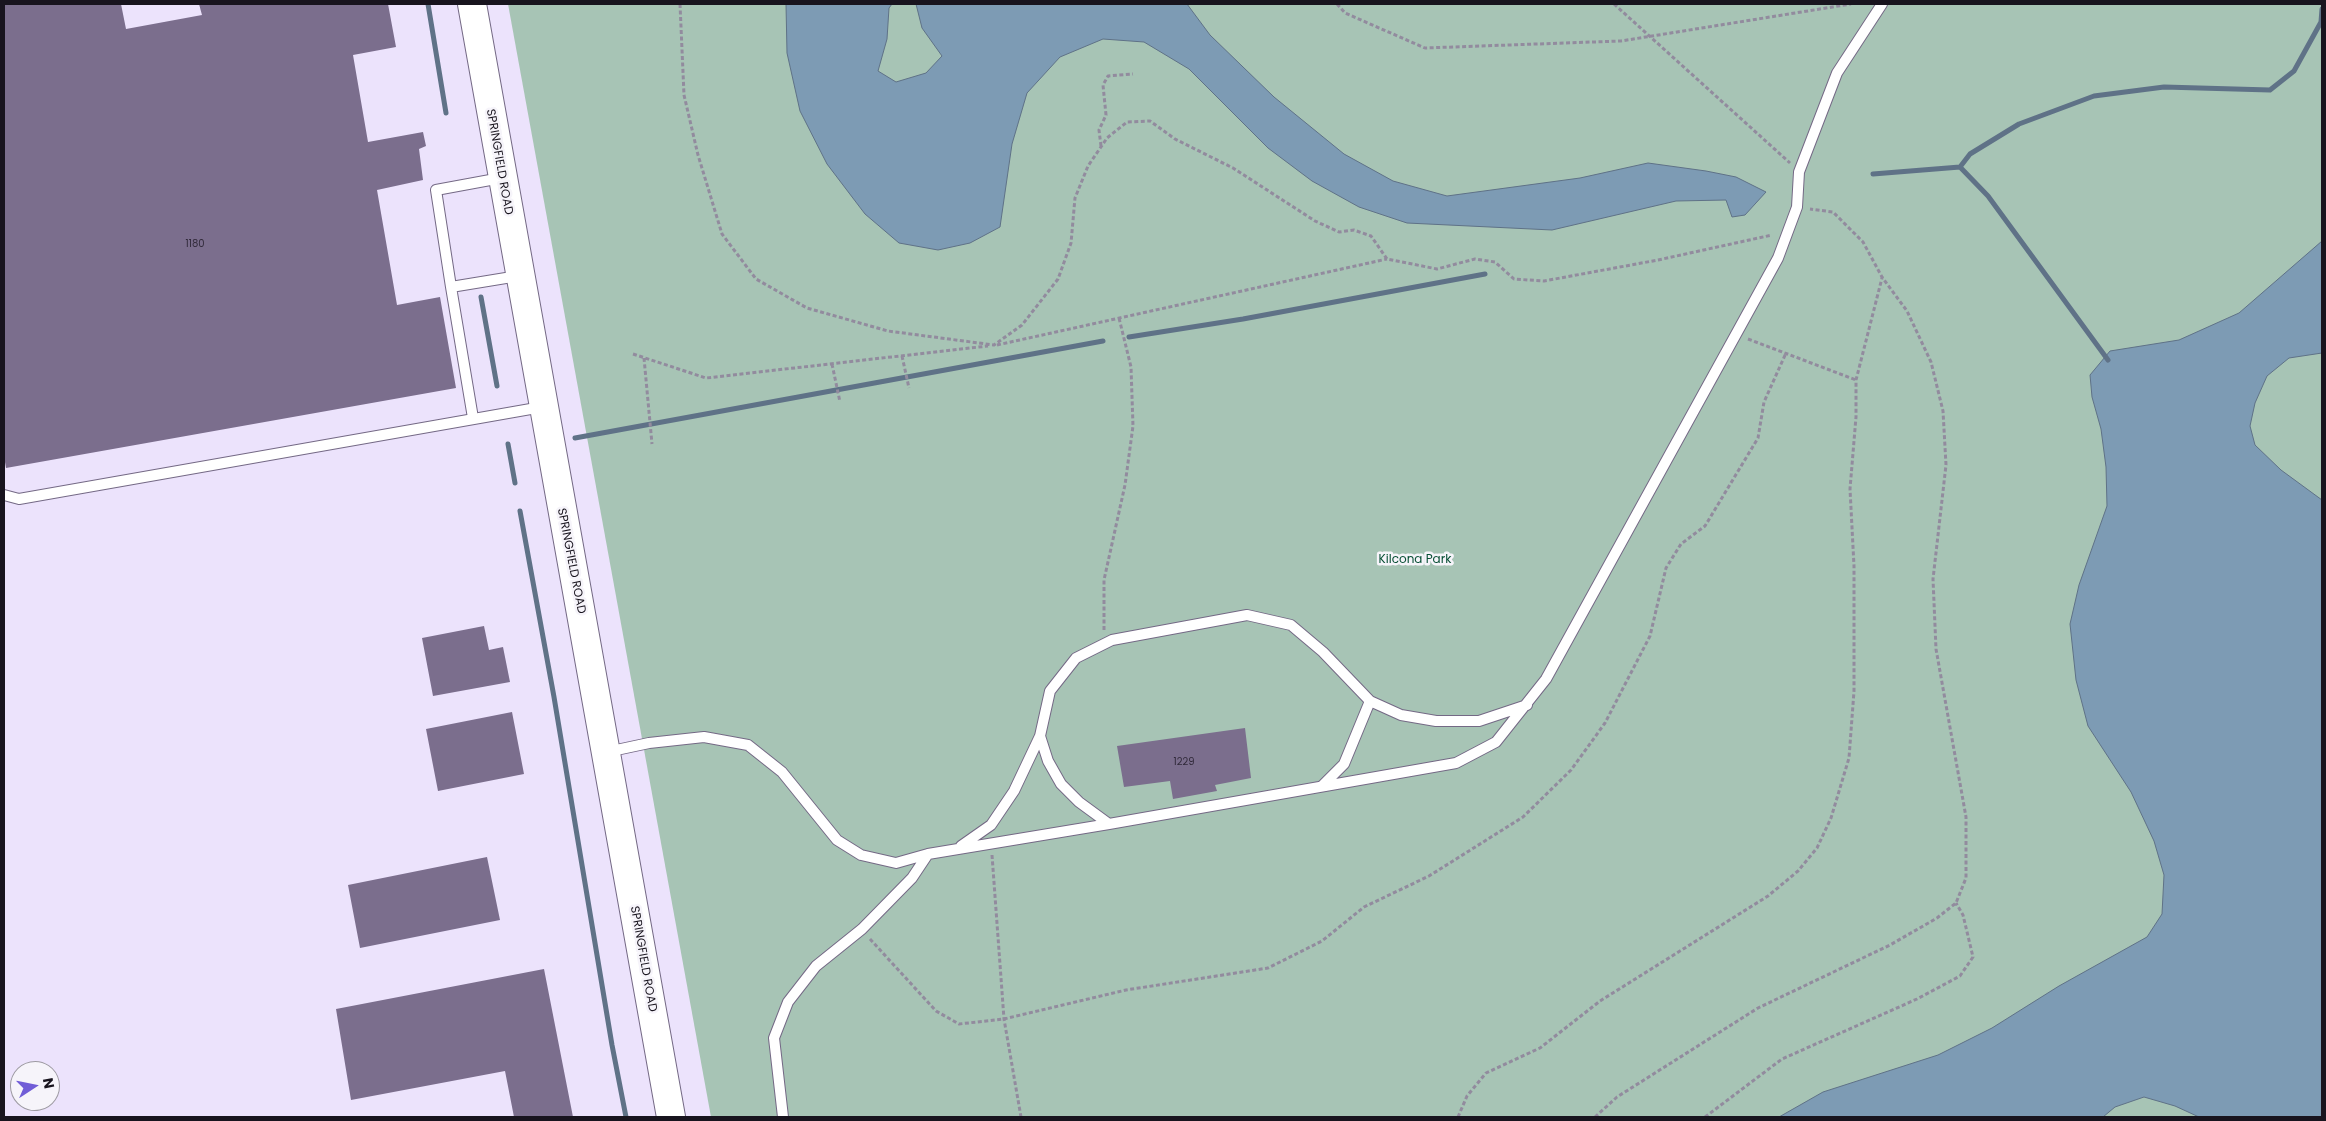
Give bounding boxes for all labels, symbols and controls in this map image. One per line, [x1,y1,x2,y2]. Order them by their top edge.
street label: SPRINGFIELD ROAD [483,108,515,216]
house number: 1180 [186,238,204,250]
street label: SPRINGFIELD ROAD [554,507,588,615]
park label: Kilcona Park [1379,553,1451,567]
house number: 1229 [1174,756,1194,768]
street label: SPRINGFIELD ROAD [627,905,659,1013]
north arrow [10,1061,60,1111]
text: N [38,1076,60,1090]

